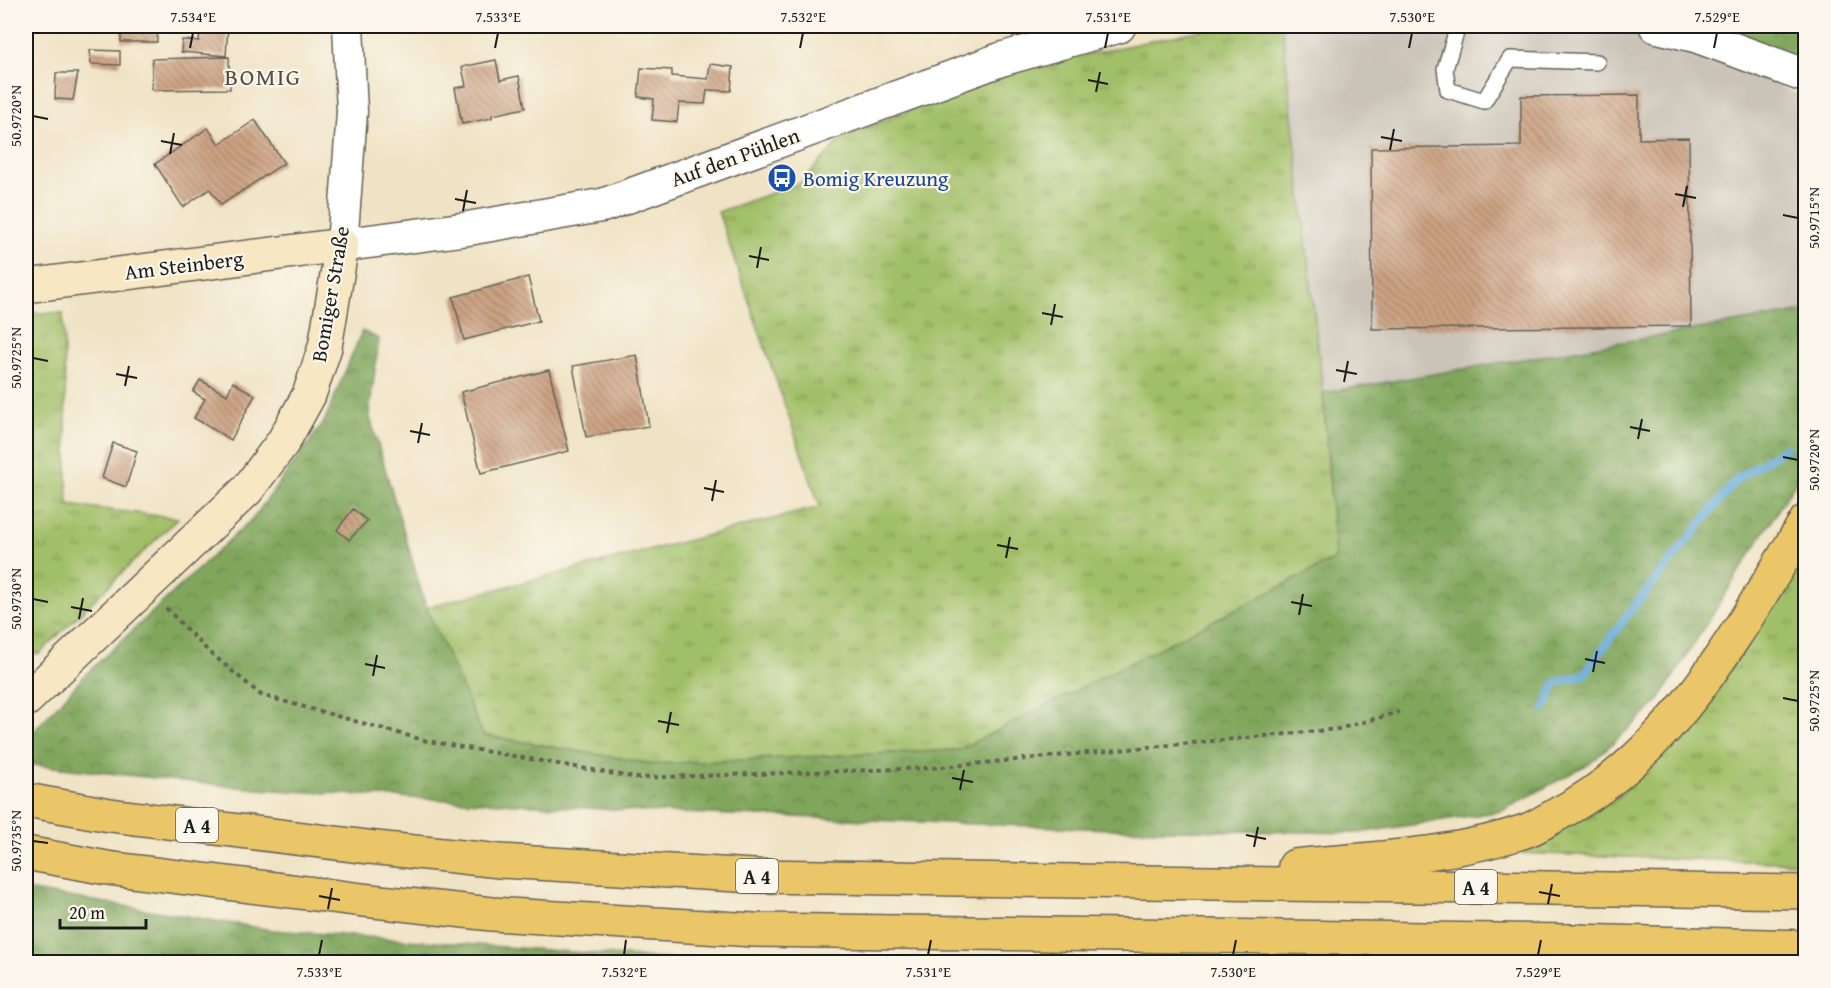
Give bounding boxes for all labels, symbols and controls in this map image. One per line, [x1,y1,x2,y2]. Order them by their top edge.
text: 7.534°E [170,6,216,27]
text: 7.533°E [475,6,521,27]
text: 7.532°E [780,6,826,27]
text: 7.531°E [1085,6,1131,27]
text: 7.530°E [1389,6,1435,27]
text: 7.529°E [1694,6,1740,27]
district label: BOMIG [225,59,301,94]
text: 50.9720°N [5,85,26,147]
street label: Auf den Pühlen [666,119,804,195]
bus stop icon: Bomig Kreuzung [766,162,798,194]
place label: Bomig Kreuzung [803,163,949,194]
text: 50.9715°N [1803,187,1824,249]
street label: Bomiger Straße [303,223,357,364]
street label: Am Steinberg [123,242,246,288]
text: 50.9725°N [5,327,26,389]
text: 50.9720°N [1803,429,1824,491]
text: 50.9730°N [5,568,26,630]
text: 50.9725°N [1803,670,1824,732]
road number: A 4 [176,808,218,842]
text: 50.9735°N [5,810,26,872]
road number: A 4 [736,859,778,893]
road number: A 4 [1455,870,1497,904]
scale bar [60,892,146,930]
text: 20 m [69,899,105,926]
text: 7.533°E [296,961,342,982]
text: 7.532°E [601,961,647,982]
text: 7.531°E [905,961,951,982]
text: 7.530°E [1210,961,1256,982]
text: 7.529°E [1515,961,1561,982]

